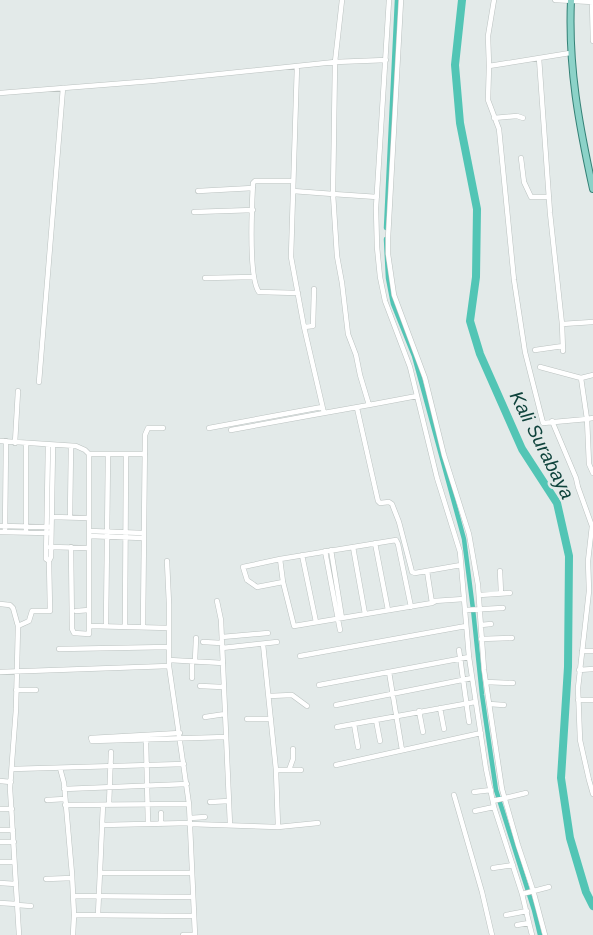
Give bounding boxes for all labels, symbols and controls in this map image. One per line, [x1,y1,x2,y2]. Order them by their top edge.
water label: Kali Surabaya [506,388,578,502]

